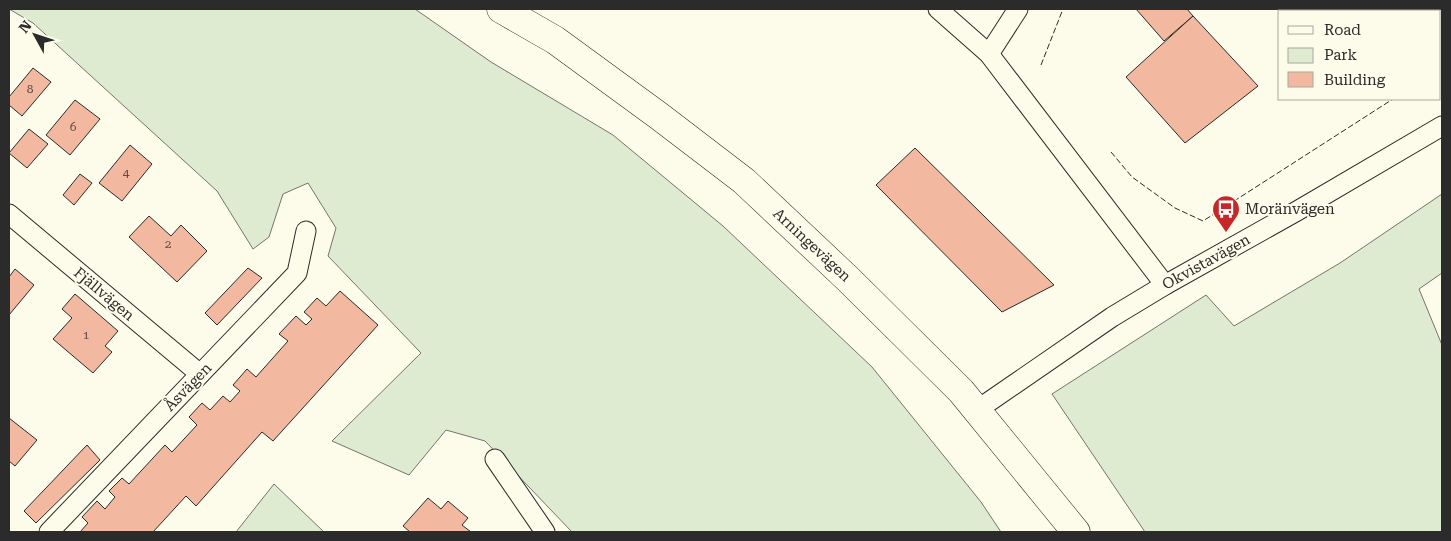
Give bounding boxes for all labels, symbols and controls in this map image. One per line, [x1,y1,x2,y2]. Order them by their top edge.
north arrow [10,10,60,60]
legend [1278,10,1441,100]
text: N [15,17,35,36]
text: Road [1324,21,1361,39]
text: Park [1324,46,1358,64]
text: Building [1324,71,1386,89]
house number: 8 [27,82,34,96]
house number: 6 [70,120,77,134]
house number: 4 [123,166,130,180]
bus stop icon: Moränvägen [1211,194,1241,233]
place label: Moränvägen [1245,200,1335,218]
street label: Arningevägen [769,204,855,286]
street label: Okvistavägen [1159,230,1253,294]
house number: 2 [165,237,172,251]
street label: Fjällvägen [70,264,138,325]
house number: 1 [83,328,90,342]
street label: Åsvägen [160,358,216,415]

